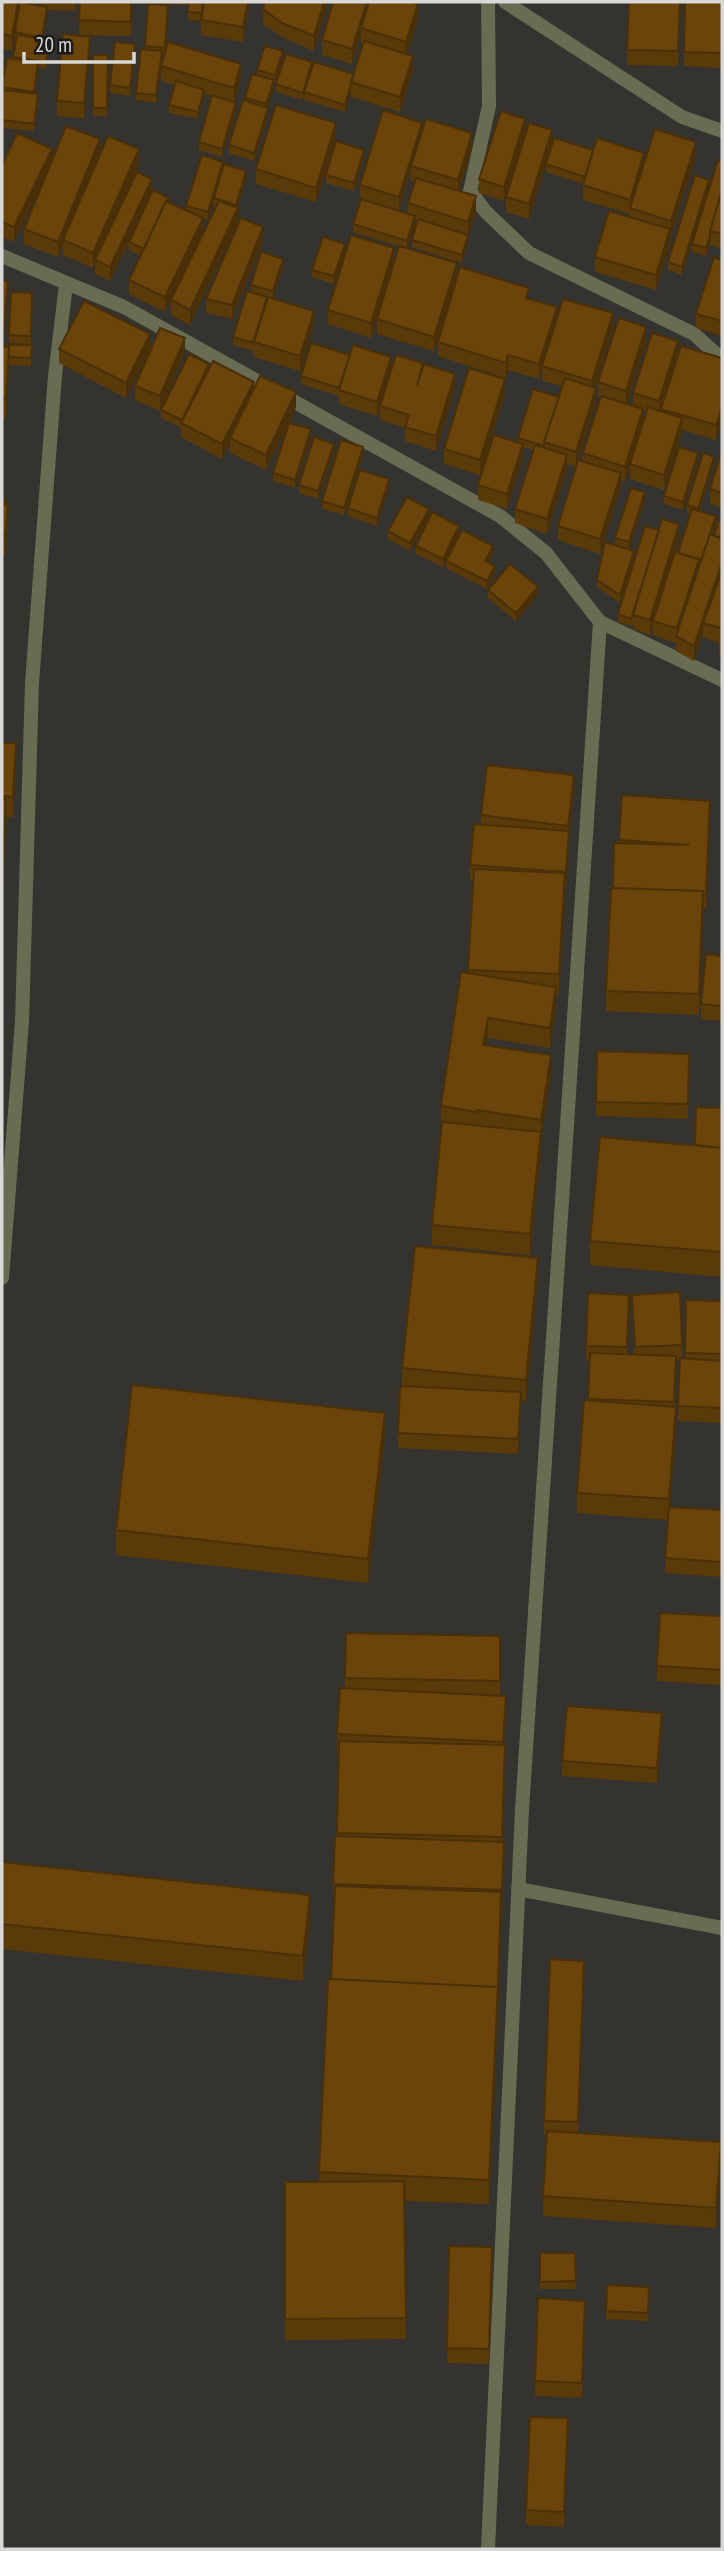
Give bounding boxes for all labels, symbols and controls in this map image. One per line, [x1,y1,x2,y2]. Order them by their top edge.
scale bar [24,21,135,65]
text: 20 m [35,31,72,58]

